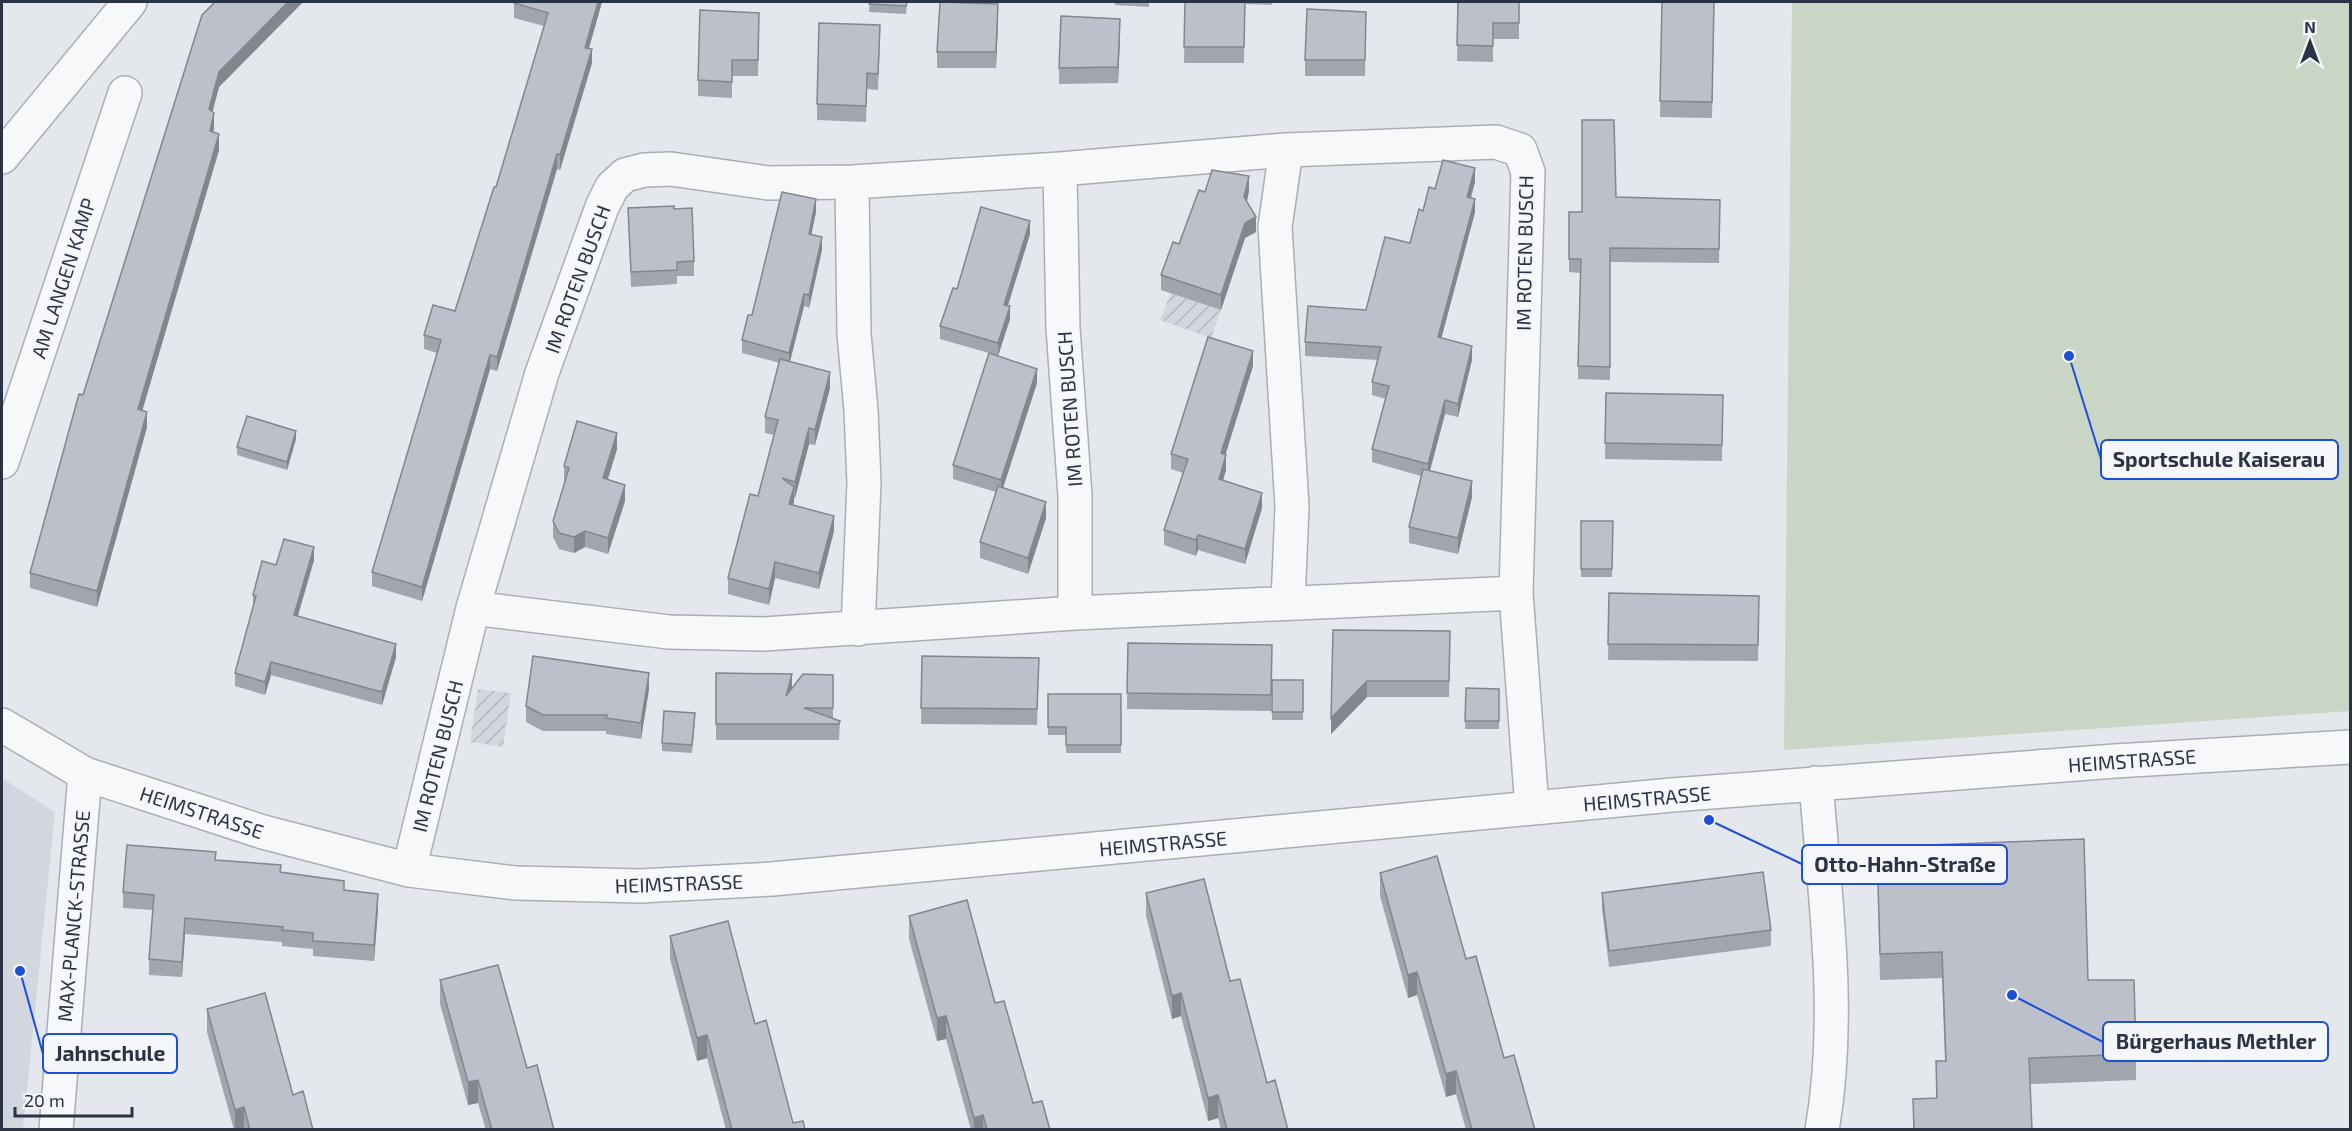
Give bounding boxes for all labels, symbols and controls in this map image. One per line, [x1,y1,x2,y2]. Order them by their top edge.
north arrow [2280,12,2340,72]
text: N [2304,17,2316,36]
street label: IM ROTEN BUSCH [1511,175,1537,331]
street label: AM LANGEN KAMP [26,195,100,361]
street label: IM ROTEN BUSCH [539,202,615,356]
street label: IM ROTEN BUSCH [1052,330,1086,488]
callout: Sportschule Kaiserau [2101,440,2338,479]
text: Sportschule Kaiserau [2113,446,2325,471]
street label: IM ROTEN BUSCH [407,678,467,834]
street label: HEIMSTRASSE [2067,744,2197,776]
street label: HEIMSTRASSE [1582,780,1712,816]
street label: HEIMSTRASSE [137,781,267,843]
street label: MAX-PLANCK-STRASSE [52,809,94,1023]
street label: HEIMSTRASSE [1098,825,1228,861]
callout: Otto-Hahn-Straße [1802,845,2007,884]
text: Otto-Hahn-Straße [1814,851,1996,876]
street label: HEIMSTRASSE [614,869,744,897]
callout: Bürgerhaus Methler [2103,1022,2328,1061]
text: Bürgerhaus Methler [2116,1028,2316,1053]
callout: Jahnschule [43,1034,177,1073]
text: Jahnschule [55,1040,165,1065]
scale bar [15,1080,132,1118]
text: 20 m [24,1089,65,1111]

